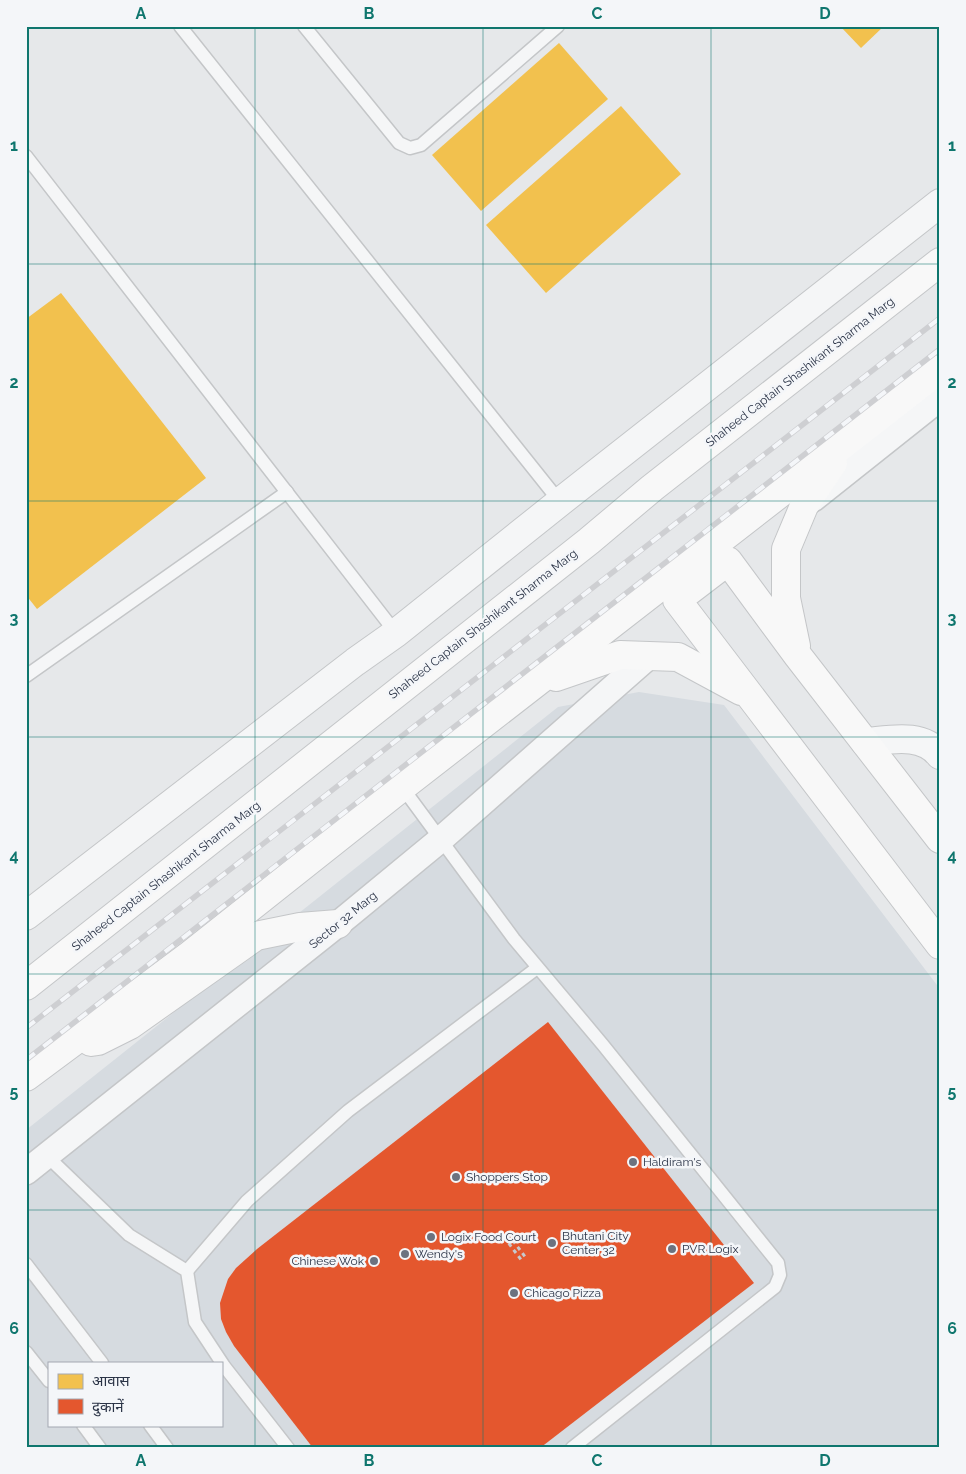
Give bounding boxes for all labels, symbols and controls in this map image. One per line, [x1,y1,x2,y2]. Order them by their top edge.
text: A [136,4,147,23]
text: B [364,4,375,23]
text: C [592,4,603,23]
text: D [819,4,831,23]
text: 1 [10,136,18,155]
text: 1 [948,136,956,155]
street label: Shaheed Captain Shashikant Sharma Marg [703,294,897,450]
text: 2 [9,373,19,392]
text: 2 [947,373,957,392]
street label: Shaheed Captain Shashikant Sharma Marg [386,546,580,702]
text: 3 [10,609,19,628]
text: 3 [948,609,957,628]
street label: Shaheed Captain Shashikant Sharma Marg [69,798,263,954]
text: 4 [9,846,19,865]
text: 4 [947,846,957,865]
street label: Sector 32 Marg [306,888,380,952]
text: 5 [10,1082,19,1101]
text: 5 [948,1082,957,1101]
place label: Haldiram's [643,1155,702,1169]
marker: Haldiram's [627,1156,639,1168]
place label: Shoppers Stop [466,1170,548,1184]
marker: Shoppers Stop [450,1171,462,1183]
place label: Bhutani City Center 32 [562,1229,629,1257]
place label: Logix Food Court [441,1230,536,1244]
marker: Logix Food Court [425,1231,437,1243]
marker: Bhutani City Center 32 [546,1237,558,1249]
place label: PVR Logix [682,1242,738,1256]
marker: PVR Logix [666,1243,678,1255]
place label: Wendy's [415,1247,463,1261]
marker: Wendy's [399,1248,411,1260]
place label: Chinese Wok [291,1254,365,1268]
marker: Chinese Wok [368,1255,380,1267]
place label: Chicago Pizza [524,1286,601,1300]
marker: Chicago Pizza [508,1287,520,1299]
text: 6 [9,1319,19,1338]
text: 6 [947,1319,957,1338]
legend [48,1362,222,1426]
text: आवास [92,1372,131,1390]
text: दुकानें [92,1398,124,1417]
text: A [136,1451,147,1470]
text: B [364,1451,375,1470]
text: C [592,1451,603,1470]
text: D [819,1451,831,1470]

